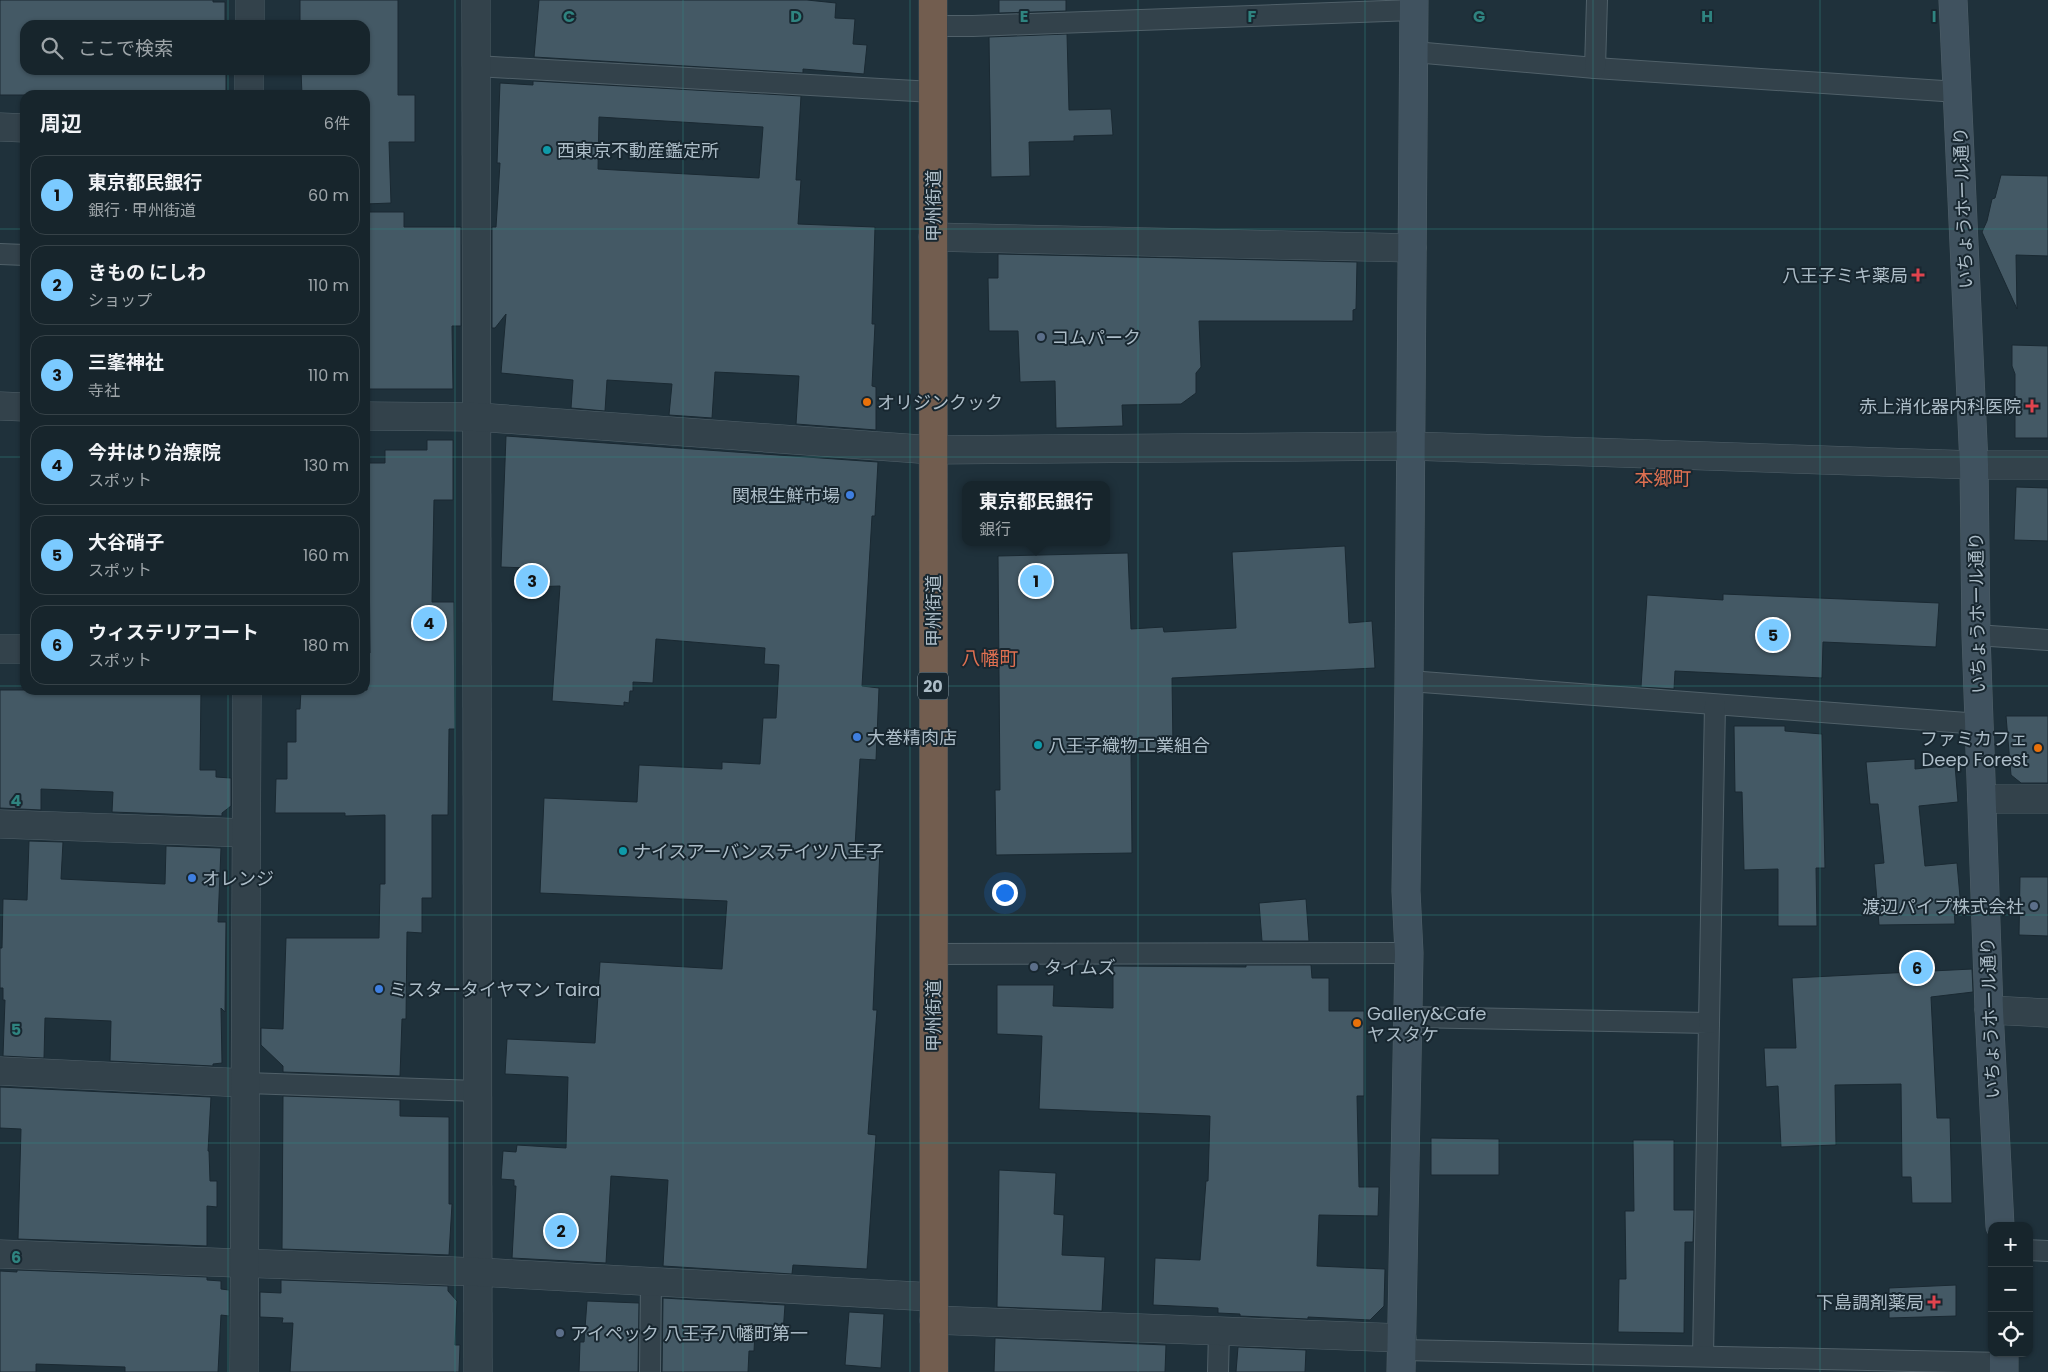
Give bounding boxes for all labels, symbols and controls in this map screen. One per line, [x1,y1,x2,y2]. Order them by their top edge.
text: C [563,5,575,28]
text: D [790,5,802,28]
text: E [1020,5,1028,28]
text: F [1248,5,1257,28]
text: G [1473,5,1485,28]
text: H [1701,5,1713,28]
text: I [1932,5,1936,28]
search box [20,20,370,75]
icon: search [38,34,66,62]
text: ここで検索 [78,35,173,62]
text: 周辺 [40,109,82,138]
text: 6件 [324,112,350,135]
street label: いちょうホール通り [1948,127,1978,289]
place label: 西東京不動産鑑定所 [557,138,719,163]
marker: 西東京不動産鑑定所 [541,144,553,156]
text: 東京都民銀行 [88,169,202,196]
street label: 甲州街道 [921,170,946,242]
text: 1 [54,184,60,207]
text: 60 m [308,184,349,207]
text: 銀行 · 甲州街道 [88,199,196,222]
text: きもの にしわ [88,259,206,286]
place label: 八王子ミキ薬局 [1782,263,1908,288]
marker: 八王子ミキ薬局 [1912,269,1924,281]
text: 2 [52,274,62,297]
text: 110 m [308,274,349,297]
text: ショップ [88,289,152,312]
place label: コムパーク [1051,325,1141,350]
marker: コムパーク [1035,331,1047,343]
text: 三峯神社 [88,349,164,376]
text: 3 [52,364,62,387]
text: 110 m [308,364,349,387]
text: 寺社 [88,379,120,402]
place label: オリジンクック [877,390,1003,415]
place label: 赤上消化器内科医院 [1859,394,2021,419]
marker: オリジンクック [861,396,873,408]
marker: 赤上消化器内科医院 [2025,399,2039,413]
text: 今井はり治療院 [88,439,221,466]
text: 4 [52,454,62,477]
text: 130 m [304,454,349,477]
district label: 本郷町 [1634,465,1692,492]
text: スポット [88,469,152,492]
popup [962,481,1110,546]
place label: 関根生鮮市場 [732,483,840,508]
text: 東京都民銀行 [979,488,1093,515]
marker: 関根生鮮市場 [844,489,856,501]
text: 銀行 [979,518,1011,541]
text: 大谷硝子 [88,529,164,556]
street label: いちょうホール通り [1963,532,1991,694]
text: 5 [52,544,62,567]
text: 160 m [303,544,349,567]
text: スポット [88,559,152,582]
pin: 3 [516,562,548,600]
pin: 1 [1020,562,1052,600]
street label: 甲州街道 [921,575,946,647]
pin: 4 [413,604,445,642]
pin: 5 [1757,616,1789,654]
text: ウィステリアコート [88,619,259,646]
text: 6 [52,634,62,657]
text: 180 m [303,634,349,657]
district label: 八幡町 [961,645,1019,672]
text: スポット [88,649,152,672]
road number: 20 [918,672,948,699]
place label: 大巻精肉店 [867,725,957,750]
place label: ファミカフェ Deep Forest [1920,726,2028,772]
marker: 大巻精肉店 [851,731,863,743]
place label: 八王子織物工業組合 [1048,733,1210,758]
marker: 八王子織物工業組合 [1032,739,1044,751]
marker: ファミカフェ Deep Forest [2032,742,2044,754]
text: 4 [11,789,22,812]
place label: ナイスアーバンステイツ八王子 [633,839,884,864]
marker: ナイスアーバンステイツ八王子 [617,845,629,857]
place label: オレンジ [202,866,274,891]
marker: オレンジ [186,872,198,884]
your location [992,880,1018,906]
place label: 渡辺パイプ株式会社 [1862,894,2024,919]
marker: 渡辺パイプ株式会社 [2028,900,2040,912]
street label: いちょうホール通り [1975,937,2005,1099]
pin: 6 [1901,949,1933,987]
place label: タイムズ [1044,955,1116,980]
marker: タイムズ [1028,961,1040,973]
place label: ミスタータイヤマン Taira [389,977,600,1002]
street label: 甲州街道 [921,980,946,1052]
marker: ミスタータイヤマン Taira [373,983,385,995]
place label: Gallery&Cafe ヤスタケ [1367,1001,1486,1047]
marker: Gallery&Cafe ヤスタケ [1351,1017,1363,1029]
text: 5 [11,1018,21,1041]
pin: 2 [545,1212,577,1250]
map controls [1988,1222,2033,1357]
button: + [1988,1222,2033,1267]
text: 6 [11,1246,21,1269]
button: − [1988,1267,2033,1312]
place label: 下島調剤薬局 [1816,1290,1924,1315]
marker: 下島調剤薬局 [1928,1296,1940,1308]
button: locate [1988,1312,2033,1357]
place label: アイペック 八王子八幡町第一 [570,1321,808,1346]
marker: アイペック 八王子八幡町第一 [554,1327,566,1339]

